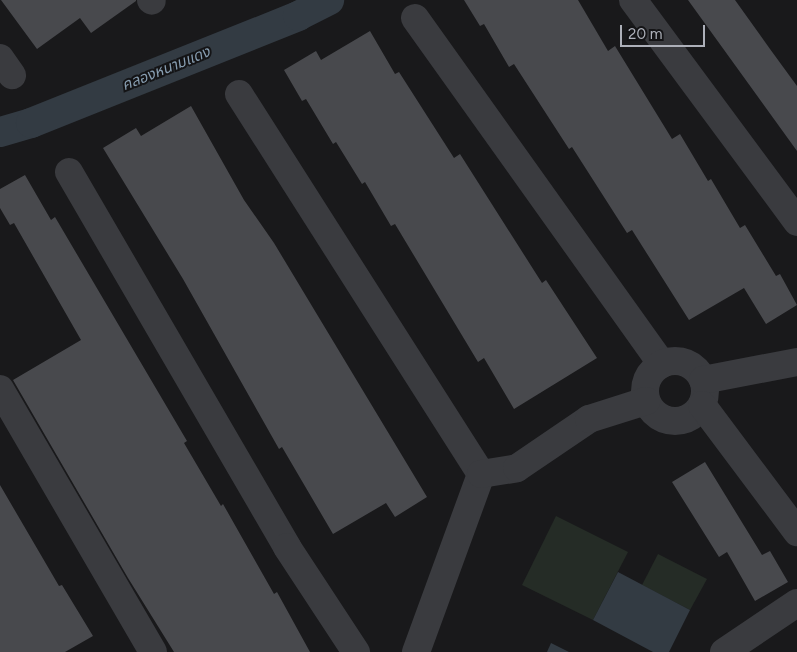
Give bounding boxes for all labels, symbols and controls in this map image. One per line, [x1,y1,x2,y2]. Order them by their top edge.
scale bar [622,15,707,47]
text: 20 m [628,25,662,43]
water label: คลองหนามแดง [119,43,213,95]

